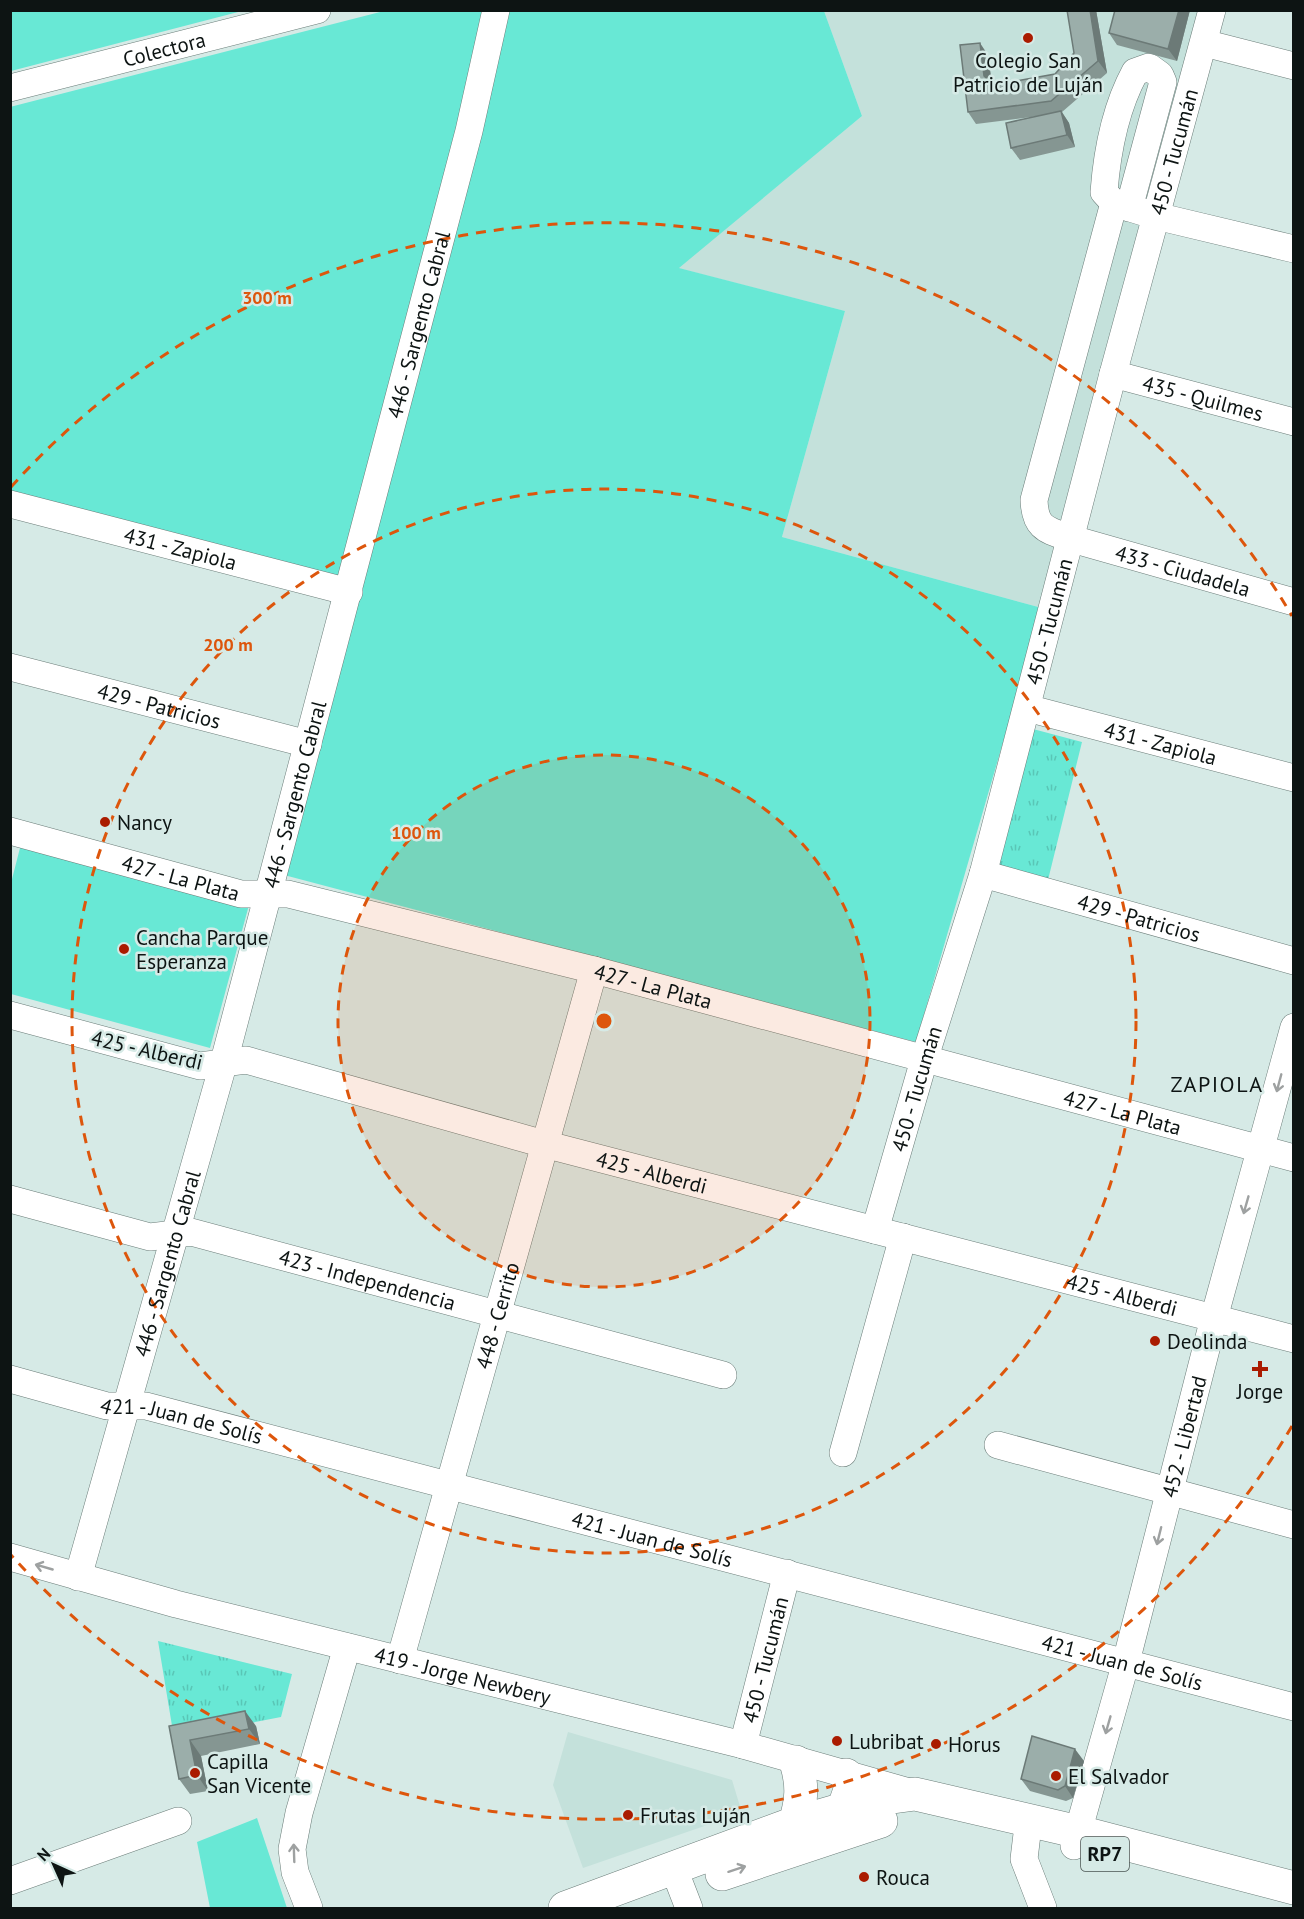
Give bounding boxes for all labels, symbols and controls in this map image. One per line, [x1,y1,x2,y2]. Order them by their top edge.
street label: Colectora [120,25,208,72]
marker: Colegio San Patricio de Luján [1021,31,1035,45]
place label: Colegio San Patricio de Luján [953,47,1103,98]
street label: 450 - Tucumán [1143,86,1203,218]
street label: 446 - Sargento Cabral [380,228,456,421]
text: 300 m [242,286,292,309]
street label: 435 - Quilmes [1140,369,1266,427]
street label: 431 - Zapiola [121,521,240,576]
street label: 433 - Ciudadela [1112,538,1253,602]
street label: 450 - Tucumán [1019,555,1078,688]
text: 200 m [203,633,253,656]
street label: 429 - Patricios [95,677,224,734]
street label: 446 - Sargento Cabral [257,698,332,891]
street label: 431 - Zapiola [1101,715,1220,771]
place label: Nancy [117,809,172,836]
marker: Nancy [98,815,112,829]
text: 100 m [391,821,441,844]
street label: 427 - La Plata [119,849,243,907]
street label: 429 - Patricios [1075,888,1203,948]
place label: Cancha Parque Esperanza [136,924,268,975]
marker: Cancha Parque Esperanza [117,942,131,956]
street label: 427 - La Plata [591,957,715,1015]
centre of rings [594,1011,614,1031]
street label: 450 - Tucumán [885,1023,947,1155]
street label: 425 - Alberdi [89,1024,205,1076]
district label: ZAPIOLA [1170,1070,1264,1098]
one-way arrow [1272,1073,1284,1092]
street label: 427 - La Plata [1061,1083,1184,1141]
street label: 425 - Alberdi [593,1145,710,1199]
street label: 446 - Sargento Cabral [128,1167,206,1360]
one-way arrow [1239,1195,1251,1214]
street label: 423 - Independencia [276,1243,459,1316]
street label: 448 - Cerrito [469,1259,525,1372]
street label: 425 - Alberdi [1064,1267,1180,1322]
place label: Deolinda [1167,1328,1247,1355]
marker: Deolinda [1148,1334,1162,1348]
marker: Jorge [1253,1362,1267,1376]
street label: 452 - Libertad [1155,1373,1212,1500]
place label: Jorge [1236,1378,1283,1405]
street label: 421 - Juan de Solís [97,1391,266,1449]
street label: 421 - Juan de Solís [569,1505,736,1573]
one-way arrow [1152,1526,1164,1545]
one-way arrow [35,1561,54,1572]
street label: 450 - Tucumán [736,1594,794,1726]
street label: 421 - Juan de Solís [1039,1628,1206,1696]
street label: 419 - Jorge Newbery [372,1640,554,1710]
one-way arrow [1102,1715,1114,1734]
place label: Lubribat [849,1728,924,1755]
place label: Horus [948,1731,1001,1758]
marker: Lubribat [830,1734,844,1748]
marker: Horus [929,1737,943,1751]
place label: Capilla San Vicente [207,1748,311,1799]
place label: El Salvador [1068,1763,1169,1790]
marker: Capilla San Vicente [188,1766,202,1780]
marker: El Salvador [1049,1769,1063,1783]
place label: Frutas Luján [640,1802,751,1829]
marker: Frutas Luján [621,1808,635,1822]
north arrow [24,1835,84,1895]
road number: RP7 [1081,1837,1129,1871]
one-way arrow [288,1843,299,1863]
text: N [33,1844,54,1865]
one-way arrow [727,1862,746,1873]
place label: Rouca [876,1864,930,1891]
marker: Rouca [857,1870,871,1884]

